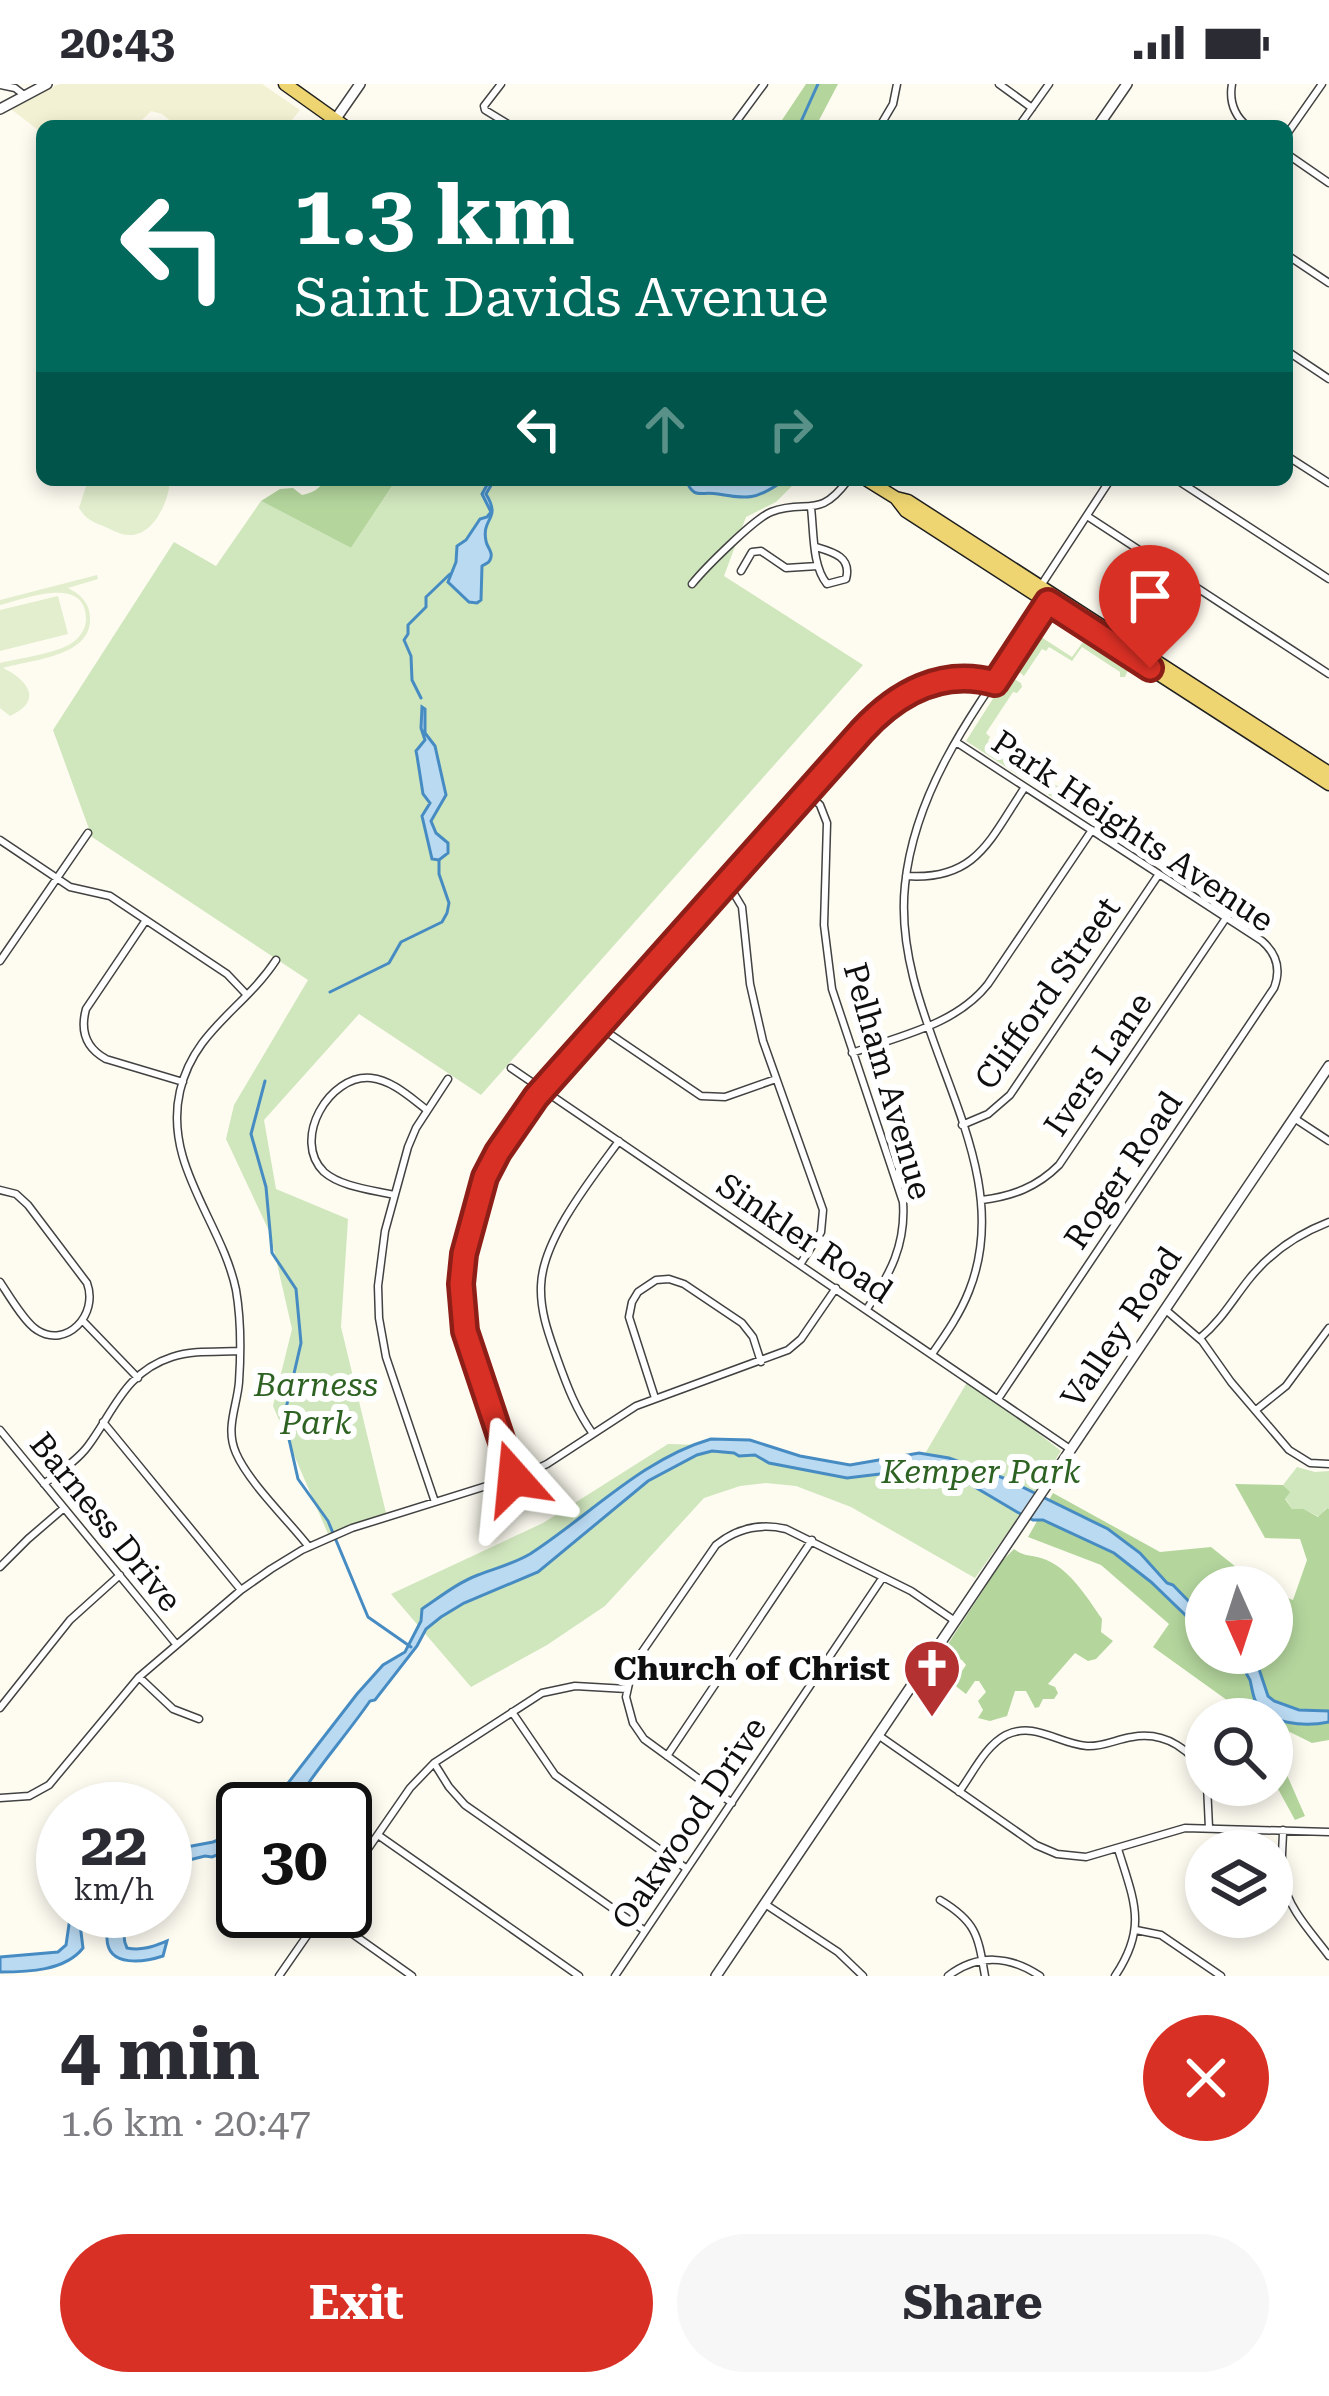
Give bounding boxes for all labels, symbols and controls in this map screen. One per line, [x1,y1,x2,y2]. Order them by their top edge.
text: 20:43 [60,16,175,69]
text: 1.3 km [294,166,575,264]
icon: left [96,168,252,324]
text: Saint Davids Avenue [294,266,829,329]
icon: left [506,396,572,462]
icon: ahead [632,396,698,462]
icon: right [758,396,824,462]
pin [1099,545,1201,668]
icon: arrive [1117,563,1183,629]
street label: Park Heights Avenue [985,722,1281,940]
street label: Clifford Street [966,889,1128,1097]
street label: Pelham Avenue [836,958,940,1204]
street label: Ivers Lane [1036,985,1160,1143]
street label: Roger Road [1056,1084,1190,1256]
street label: Sinkler Road [710,1165,900,1311]
street label: Valley Road [1053,1239,1189,1415]
park label: Barness Park [253,1365,378,1442]
position arrow [451,1415,577,1541]
street label: Barness Drive [22,1425,190,1619]
park label: Kemper Park [880,1452,1081,1491]
north arrow [1185,1566,1293,1674]
map controls [1185,1566,1293,1938]
church icon: Church of Christ [901,1637,963,1719]
place label: Church of Christ [613,1649,890,1688]
button: search [1185,1698,1293,1806]
street label: Oakwood Drive [604,1710,774,1936]
speed limit sign: 30 [216,1782,372,1938]
text: 22 [80,1809,148,1880]
button: layers [1185,1830,1293,1938]
text: km/h [74,1872,154,1907]
text: 4 min [60,2012,260,2097]
button: close [1143,2015,1269,2141]
text: 1.6 km · 20:47 [60,2100,311,2146]
button: Exit [60,2234,653,2372]
button: Share [677,2234,1269,2372]

